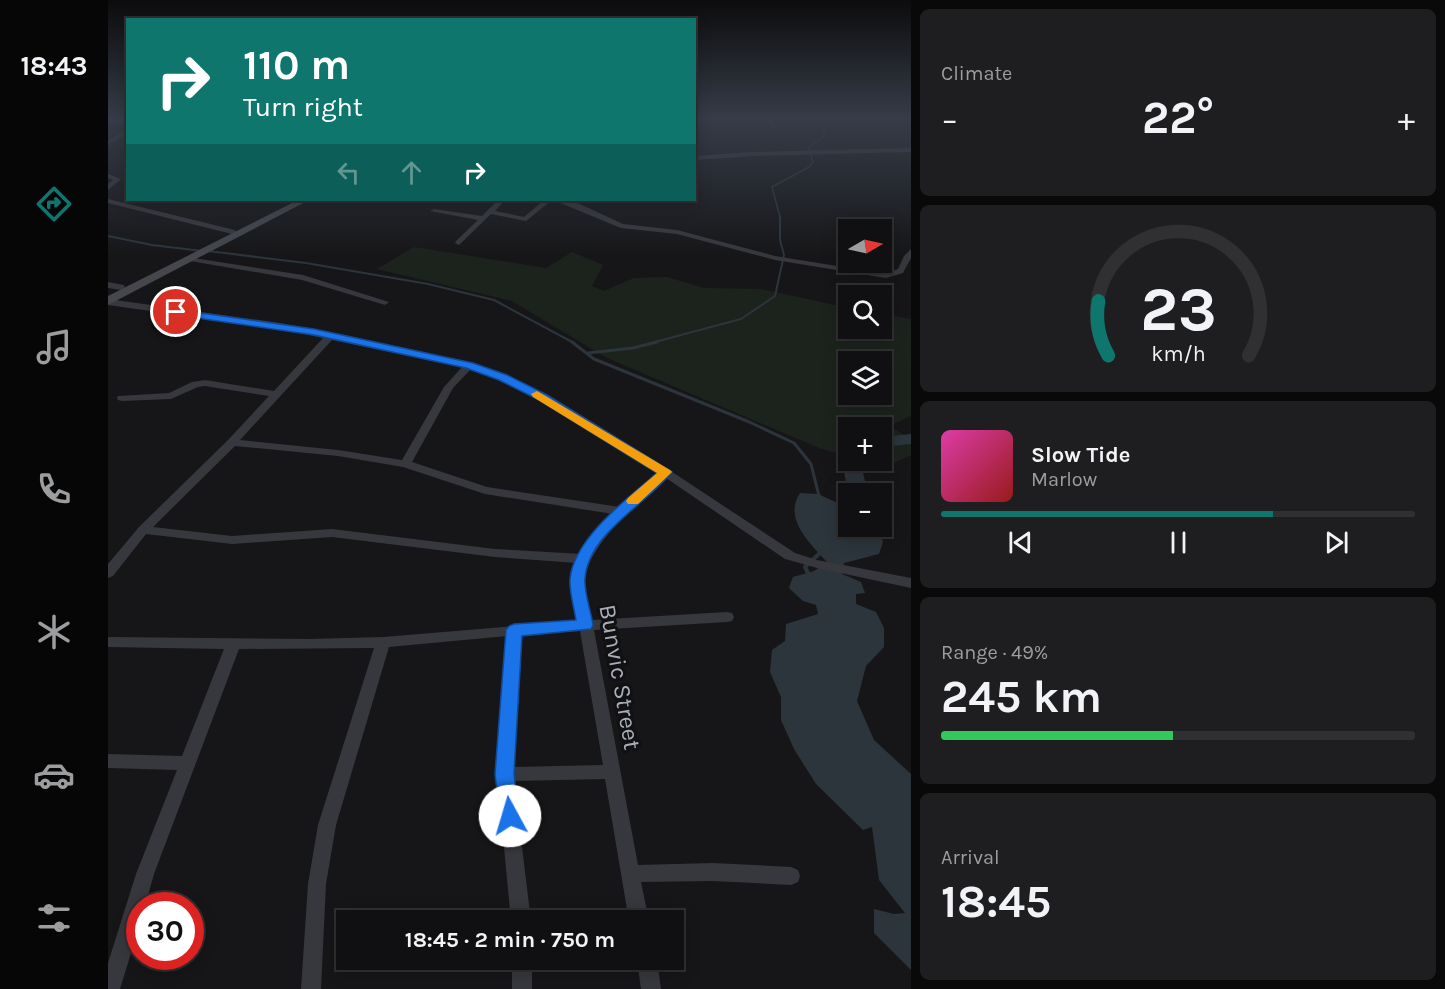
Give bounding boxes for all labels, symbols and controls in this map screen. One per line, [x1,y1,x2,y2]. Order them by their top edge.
text: 110 m [243,40,350,90]
icon: right [144,42,222,120]
text: 18:43 [20,50,88,82]
text: Climate [941,62,1012,85]
text: Turn right [243,91,363,123]
text: 22° [1142,92,1214,144]
text: − [941,100,958,138]
text: + [1398,100,1415,138]
icon: left [332,156,365,189]
icon: ahead [395,156,428,189]
icon: right [458,156,491,189]
icon: directions [33,183,75,225]
north arrow [838,219,892,273]
map controls [838,219,892,537]
text: 23 [1140,273,1216,346]
button: search [838,285,892,339]
pin [150,286,201,337]
icon: arrive [159,295,192,328]
icon: music [33,326,75,368]
text: km/h [1151,341,1205,366]
button: layers [838,351,892,405]
button: + [838,417,892,471]
text: Slow Tide [1031,442,1131,468]
icon: phone [33,468,75,510]
text: Marlow [1031,468,1097,491]
button: − [838,483,892,537]
icon: previous [1004,526,1037,559]
icon: pause [1162,526,1195,559]
icon: next [1320,526,1353,559]
street label: Bunvic Street [593,602,647,752]
icon: climate [33,611,75,653]
text: Range · 49% [941,641,1048,664]
text: 245 km [941,671,1102,723]
icon: car [33,754,75,796]
position arrow [478,784,542,848]
text: Arrival [941,846,1000,869]
text: 18:45 [941,876,1051,928]
speed limit sign: 30 [126,892,204,970]
icon: filters [33,897,75,939]
text: 18:45 · 2 min · 750 m [405,927,615,953]

